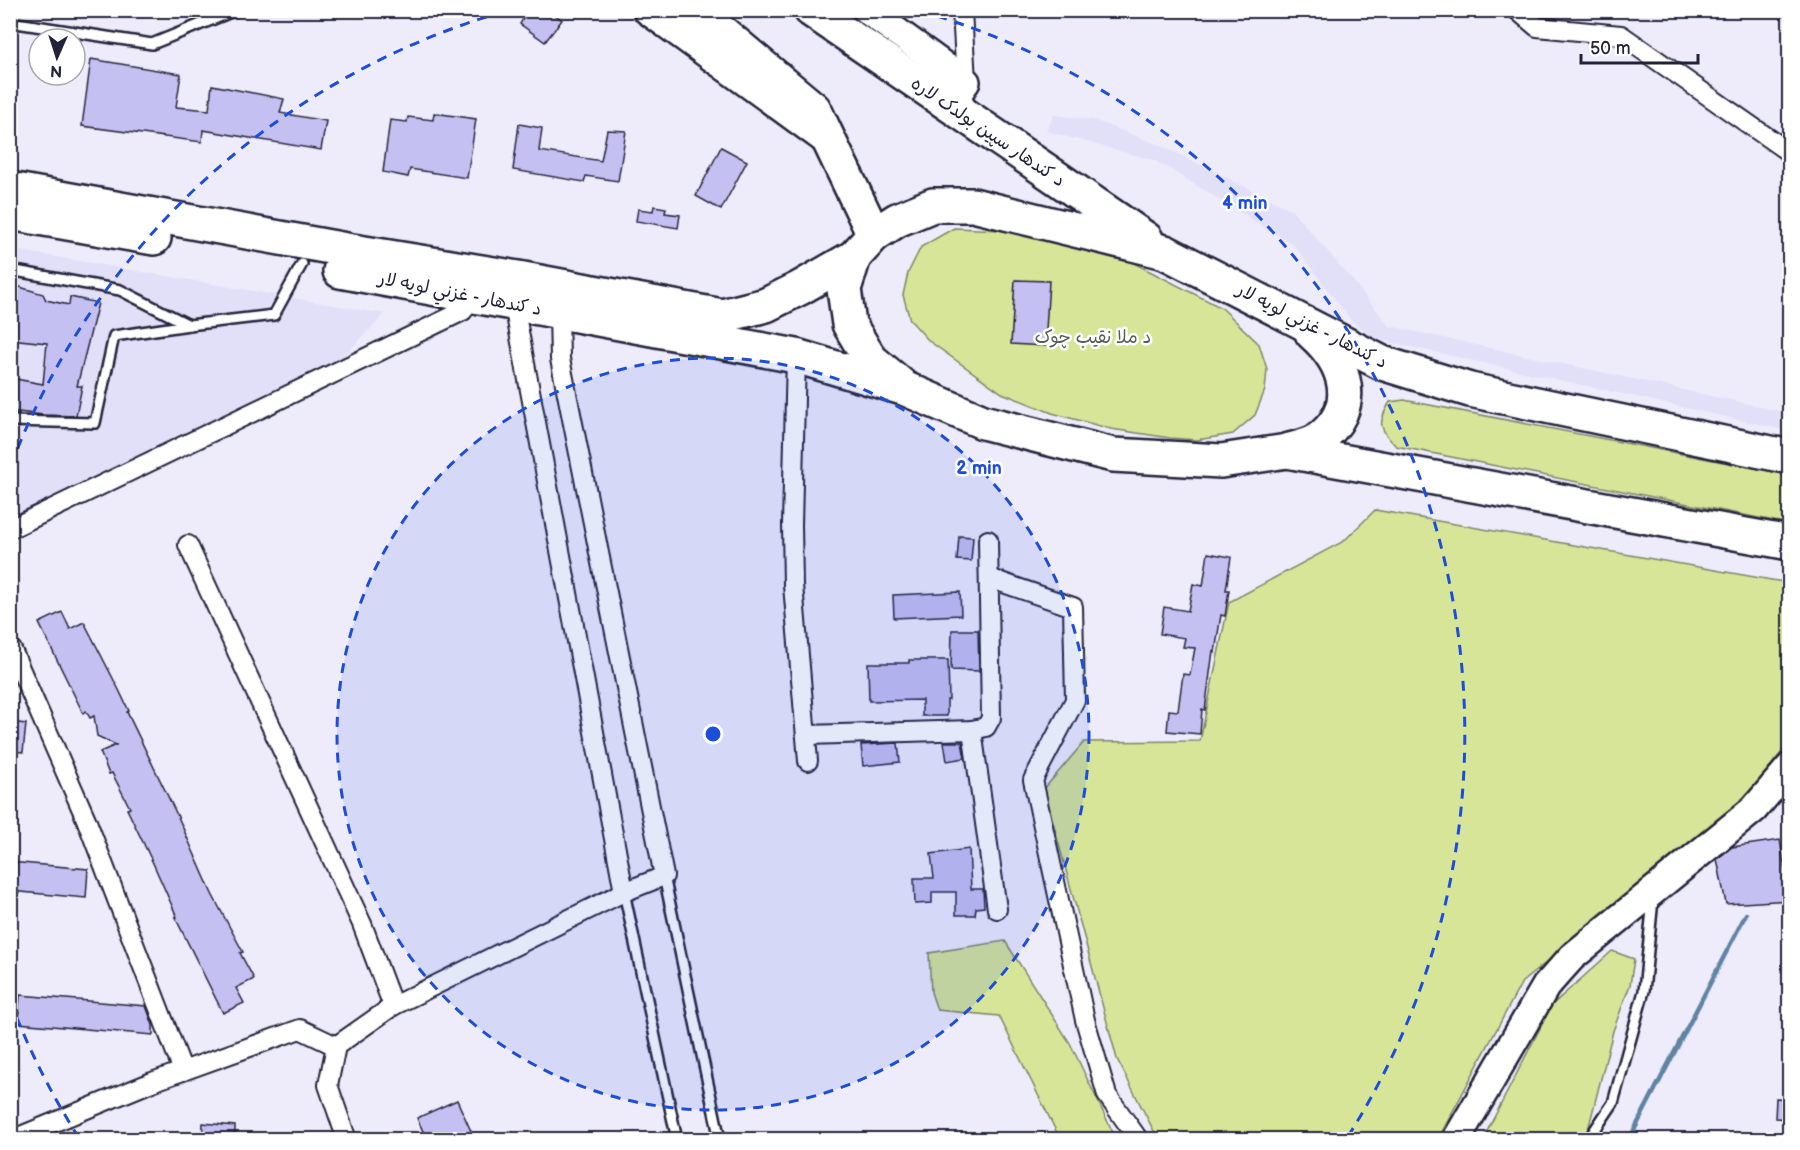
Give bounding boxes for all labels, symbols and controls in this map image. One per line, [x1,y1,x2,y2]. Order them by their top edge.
north arrow [27,27,87,87]
scale bar [1581,27,1698,65]
text: 50 m [1590,38,1631,59]
text: N [50,61,63,80]
street label: د کندهار سپین بولدک لاره [906,73,1069,192]
text: 4 min [1222,193,1268,214]
street label: د کندهار - غزني لويه لار [374,267,543,325]
street label: د کندهار - غزني لويه لار [1229,278,1391,377]
park label: د ملا نقيب چوک [1035,327,1151,349]
text: 2 min [956,458,1002,479]
centre of rings [703,724,723,744]

